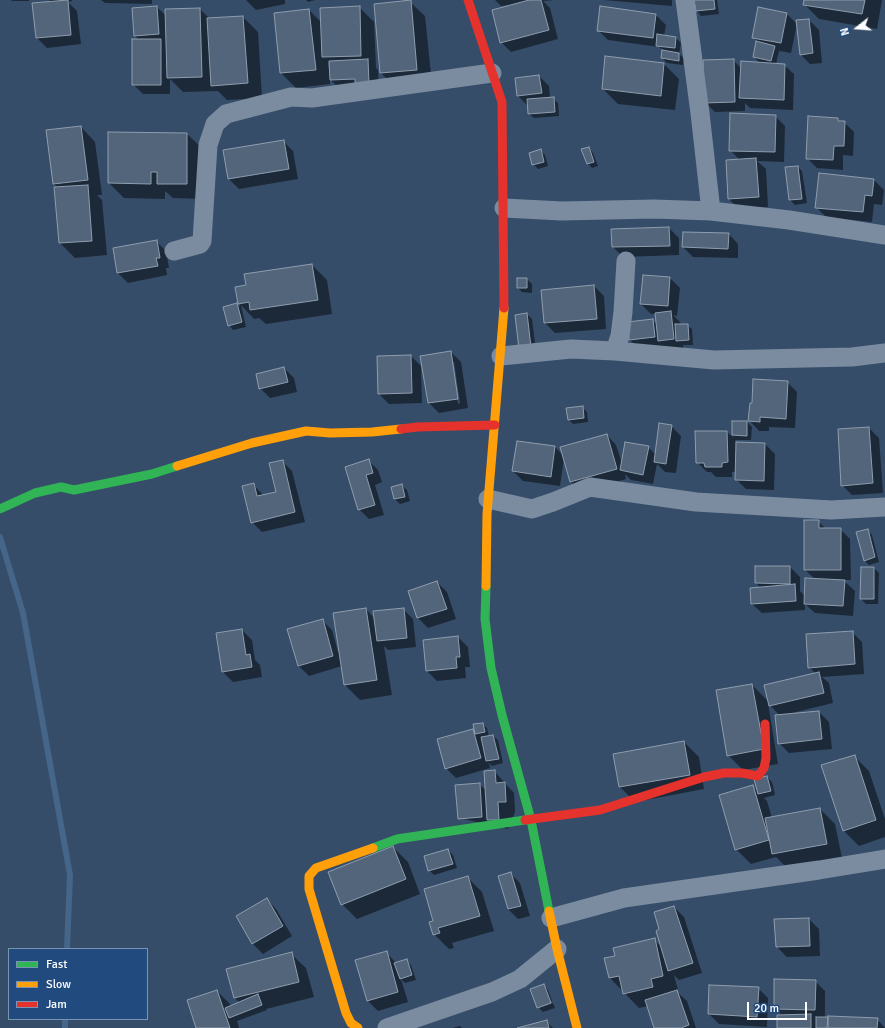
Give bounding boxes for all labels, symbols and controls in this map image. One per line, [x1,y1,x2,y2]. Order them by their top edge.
north arrow [837,8,877,48]
text: N [838,26,852,37]
legend [8,948,148,1020]
text: Fast [46,957,67,972]
text: Slow [46,977,71,992]
scale bar [749,994,809,1020]
text: Jam [46,997,67,1012]
text: 20 m [754,1001,779,1016]

